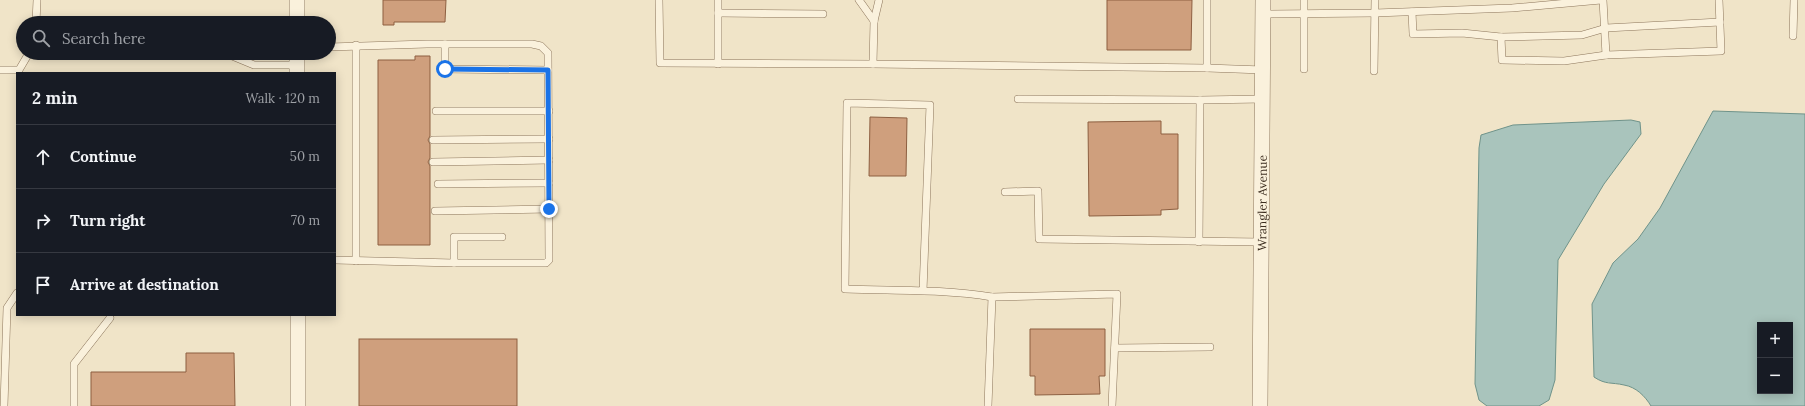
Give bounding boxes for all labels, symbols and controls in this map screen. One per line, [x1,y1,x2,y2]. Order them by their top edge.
search box [16,16,336,60]
icon: search [30,27,52,49]
text: Search here [62,29,145,48]
route start [436,60,454,78]
text: 2 min [32,87,78,109]
text: Walk · 120 m [245,90,320,107]
icon: ahead [32,146,54,168]
text: Continue [70,147,136,166]
text: 50 m [290,148,320,165]
street label: Wrangler Avenue [1254,154,1269,251]
route end [540,200,558,218]
icon: right [32,210,54,232]
text: Turn right [70,211,146,230]
text: 70 m [291,212,320,229]
icon: arrive [32,274,54,296]
text: Arrive at destination [70,275,219,294]
map controls [1757,322,1793,394]
button: + [1757,322,1793,358]
button: − [1757,358,1793,394]

